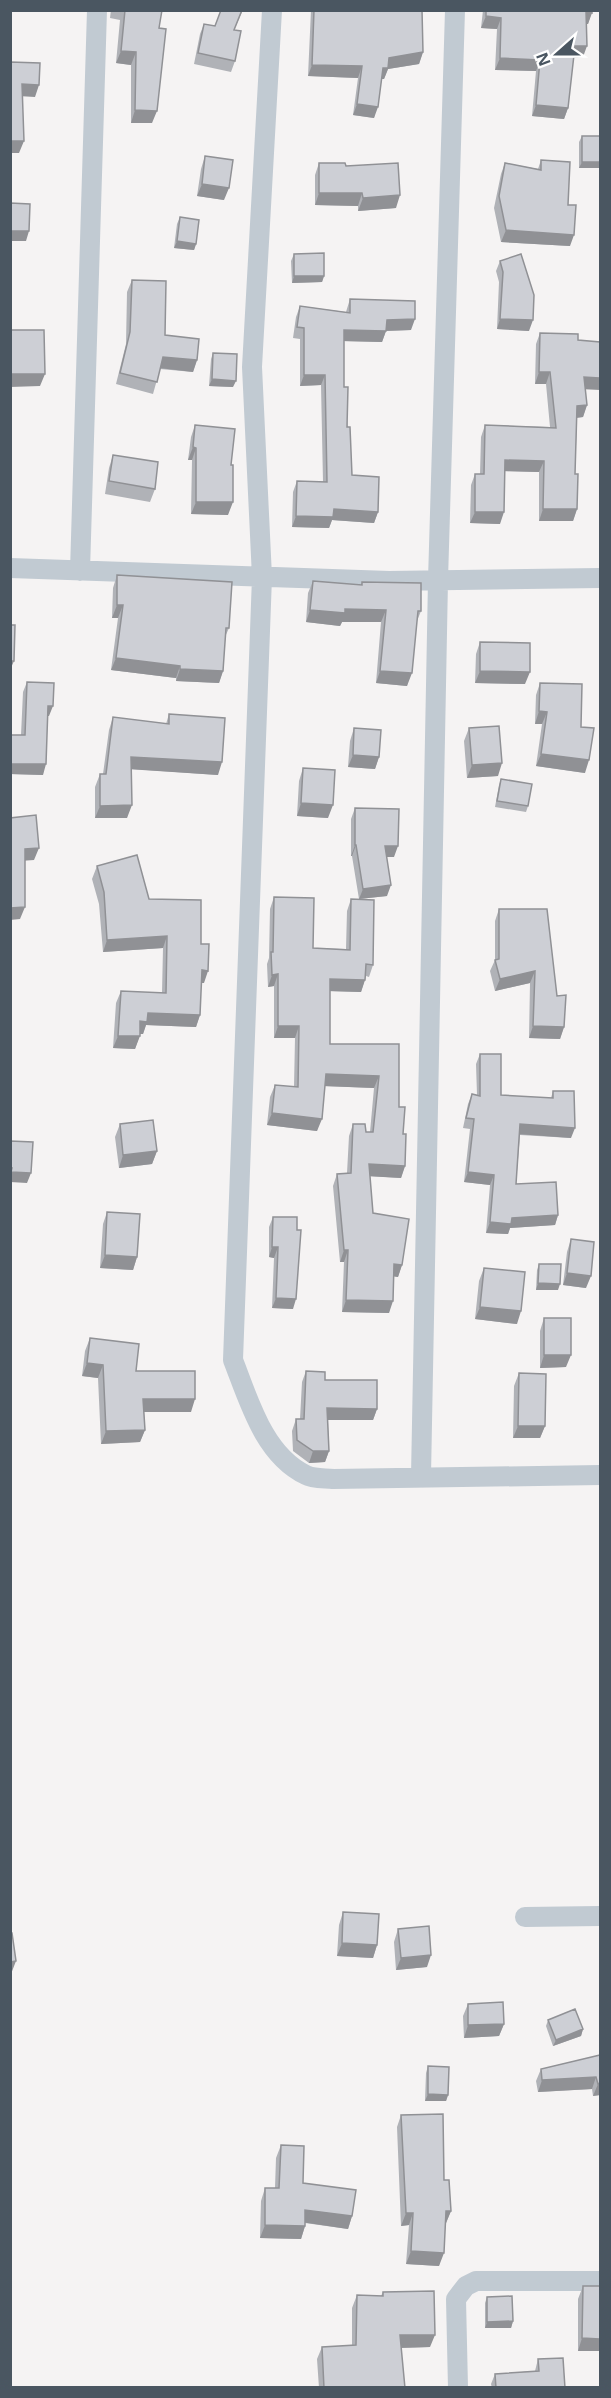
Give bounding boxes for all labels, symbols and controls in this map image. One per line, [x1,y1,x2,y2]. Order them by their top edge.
north arrow [527,24,587,84]
text: N [530,49,556,69]

